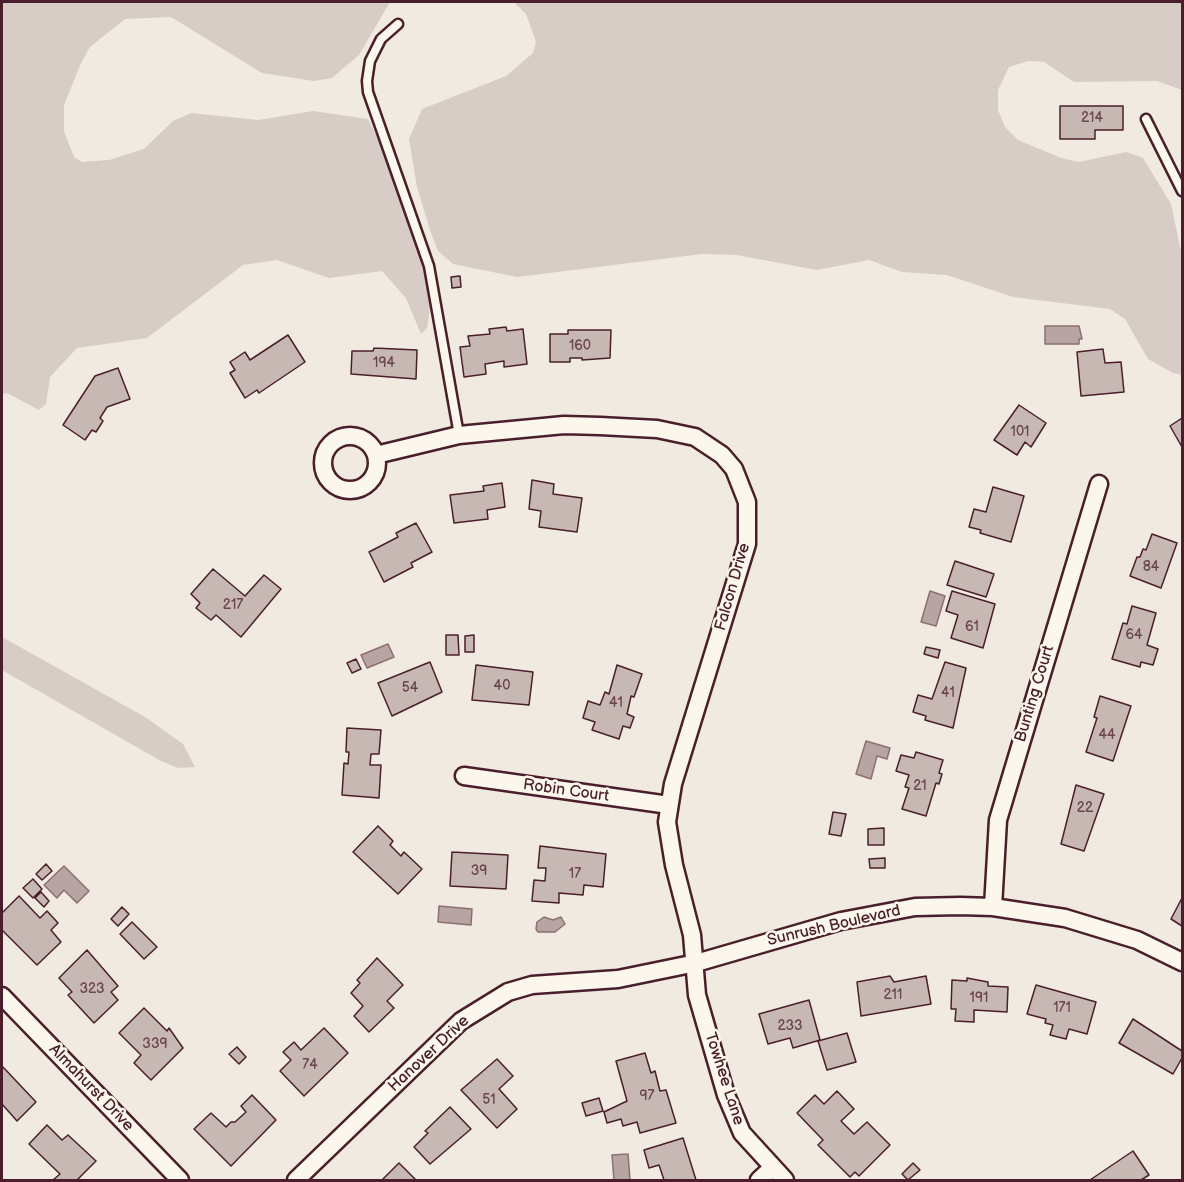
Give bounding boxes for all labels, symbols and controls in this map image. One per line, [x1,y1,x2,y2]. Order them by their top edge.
house number: 214 [1081,110,1103,126]
house number: 160 [569,338,591,354]
house number: 194 [373,355,395,371]
house number: 101 [1010,424,1030,440]
street label: Falcon Drive [711,541,755,633]
house number: 84 [1143,559,1159,575]
house number: 217 [223,597,243,613]
house number: 61 [965,619,979,635]
house number: 64 [1125,627,1143,643]
street label: Bunting Court [1011,643,1059,745]
house number: 40 [494,678,510,694]
house number: 54 [402,680,418,696]
house number: 41 [941,685,955,701]
house number: 41 [609,695,623,711]
house number: 44 [1098,727,1116,743]
street label: Robin Court [522,775,610,807]
house number: 21 [913,778,927,794]
house number: 22 [1077,800,1093,816]
house number: 39 [471,863,487,879]
house number: 17 [569,866,581,882]
street label: Sunrush Boulevard [765,901,903,951]
house number: 323 [79,981,105,997]
house number: 211 [884,987,902,1003]
house number: 191 [970,990,988,1006]
house number: 171 [1053,1000,1071,1016]
street label: Hanover Drive [385,1012,473,1096]
house number: 233 [777,1018,803,1034]
street label: Towhee Lane [700,1030,748,1128]
house number: 339 [142,1036,168,1052]
street label: Almahurst Drive [45,1040,137,1136]
house number: 74 [302,1057,318,1073]
house number: 97 [640,1088,654,1104]
house number: 51 [482,1092,496,1108]

